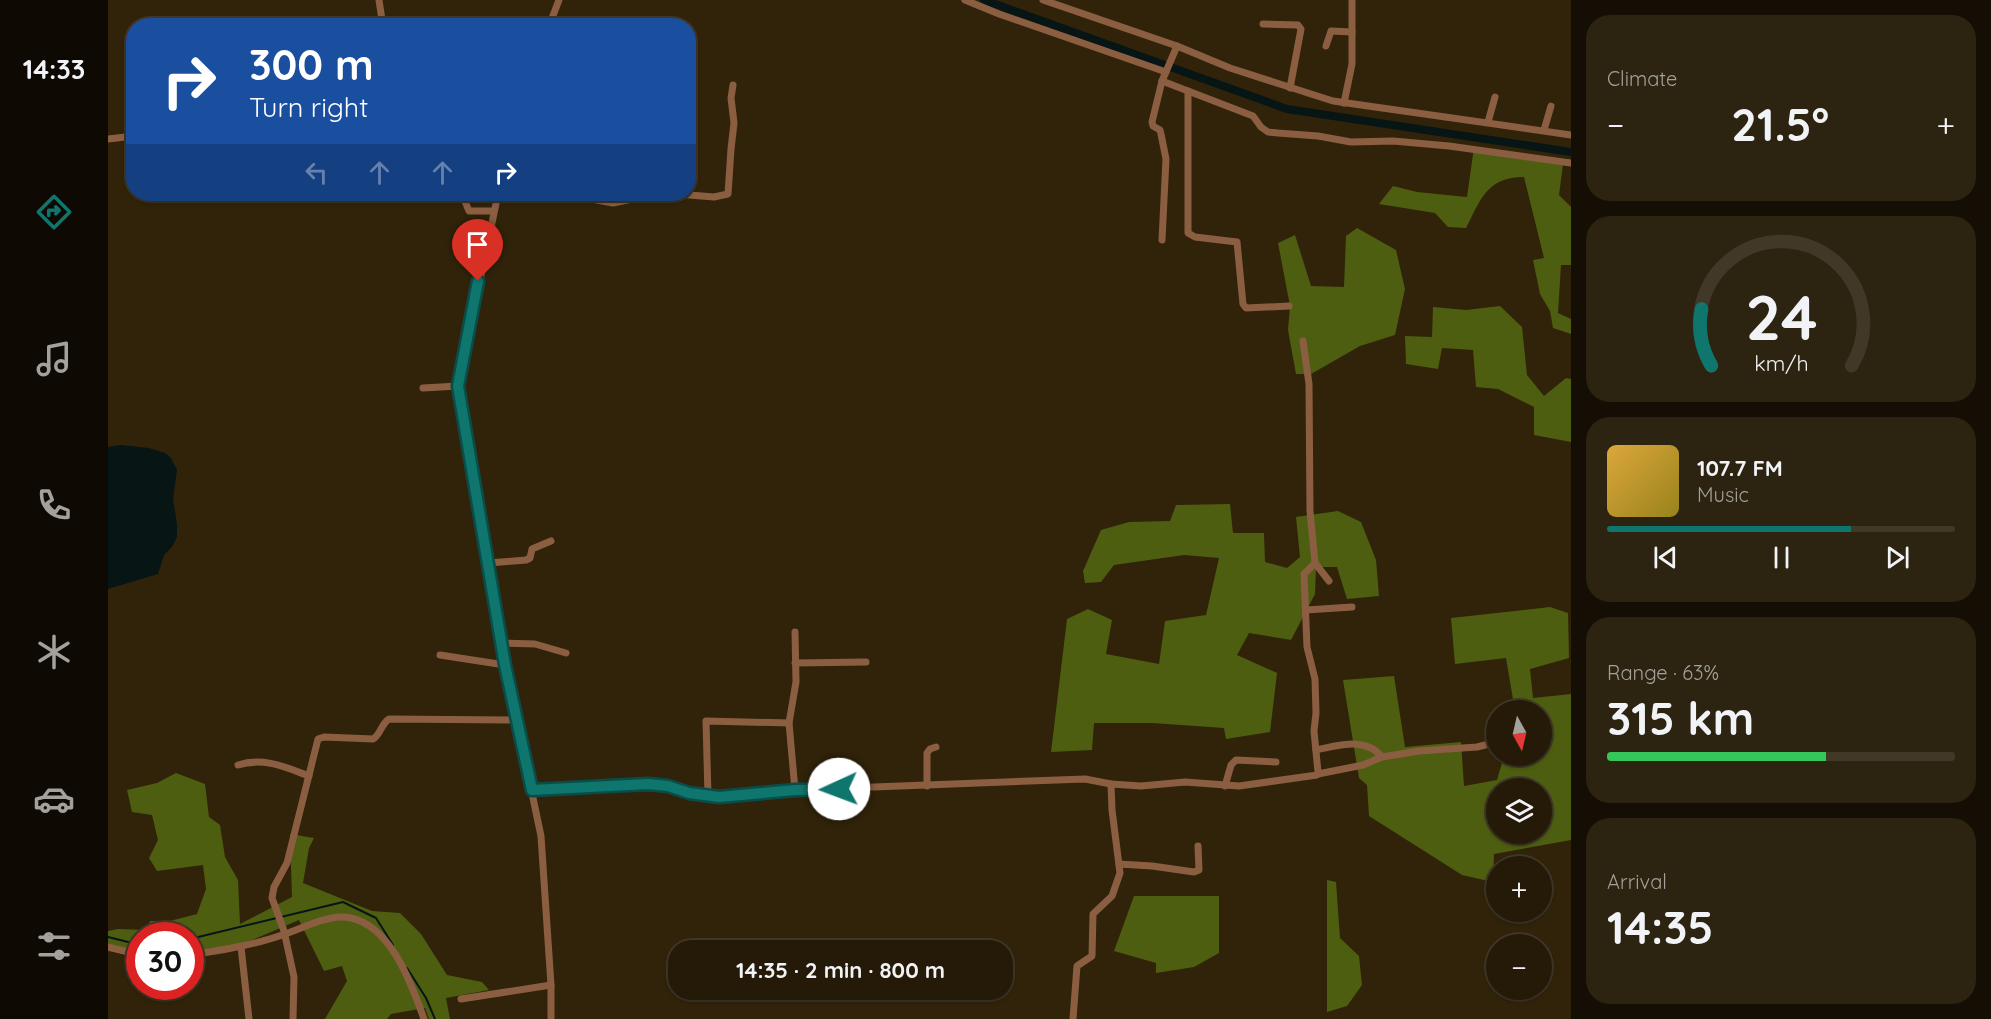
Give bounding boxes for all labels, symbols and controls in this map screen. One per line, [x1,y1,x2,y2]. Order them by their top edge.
text: 300 m [249,38,374,91]
icon: right [150,42,228,120]
text: 14:33 [23,52,85,86]
text: Climate [1607,66,1677,91]
text: Turn right [249,90,368,124]
text: 21.5° [1731,96,1829,152]
text: − [1607,104,1624,145]
text: + [1936,104,1955,145]
icon: left [300,156,333,189]
icon: ahead [363,156,396,189]
icon: ahead [426,156,459,189]
icon: right [489,156,522,189]
icon: directions [33,191,75,233]
pin [452,219,503,281]
icon: arrive [461,228,494,261]
text: 24 [1745,278,1817,356]
icon: music [33,338,75,380]
text: km/h [1754,350,1808,376]
text: 107.7 FM [1697,454,1783,482]
text: Music [1697,482,1749,507]
icon: phone [33,484,75,526]
icon: previous [1649,541,1682,574]
icon: pause [1765,541,1798,574]
icon: next [1881,541,1914,574]
icon: climate [33,631,75,673]
text: Range · 63% [1607,660,1719,685]
text: 315 km [1607,690,1754,746]
north arrow [1486,700,1552,766]
map controls [1486,700,1552,1000]
position arrow [807,757,871,821]
icon: car [33,778,75,820]
button: layers [1486,778,1552,844]
button: + [1486,856,1552,922]
text: Arrival [1607,869,1667,894]
text: 14:35 [1607,899,1713,955]
speed limit sign: 30 [126,922,204,1000]
icon: filters [33,925,75,967]
button: − [1486,934,1552,1000]
text: 14:35 · 2 min · 800 m [736,956,945,984]

